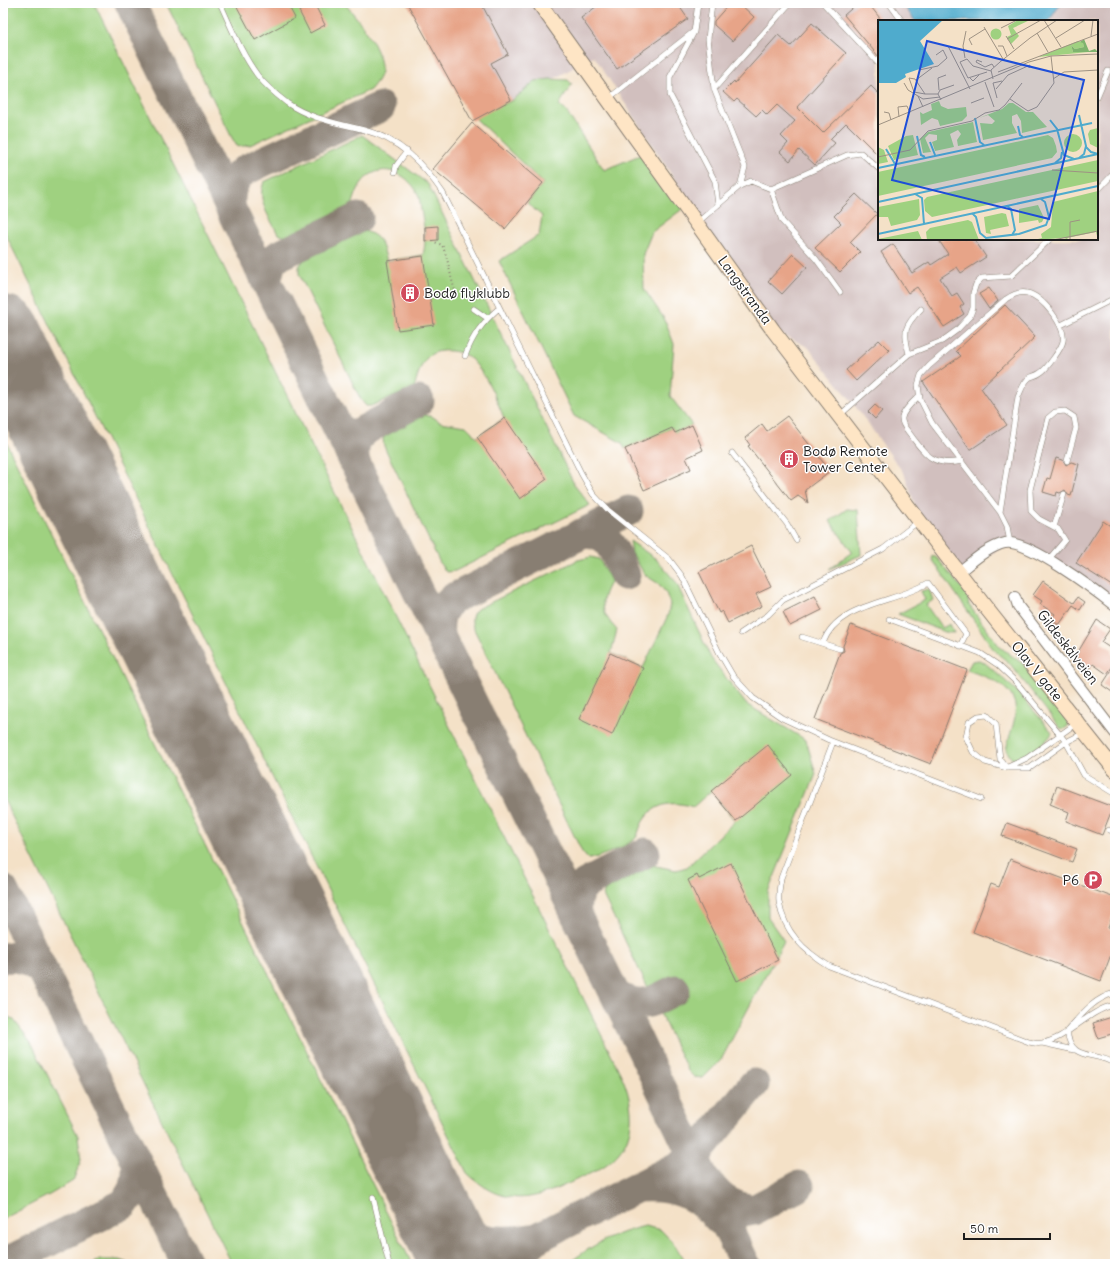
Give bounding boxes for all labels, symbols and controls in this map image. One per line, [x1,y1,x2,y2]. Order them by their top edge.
inset map [878,20,1098,240]
street label: Langstranda [714,252,776,328]
building icon: Bodø flyklubb [399,282,421,304]
place label: Bodø flyklubb [424,284,510,302]
place label: Bodø Remote Tower Center [803,442,888,476]
building icon: Bodø Remote Tower Center [778,448,800,470]
street label: Gildeskålveien [1033,606,1103,688]
street label: Olav V gate [1007,637,1067,705]
parking icon: P6 [1082,869,1104,891]
place label: P6 [1063,871,1079,889]
scale bar [964,1215,1050,1241]
text: 50 m [970,1221,999,1236]

